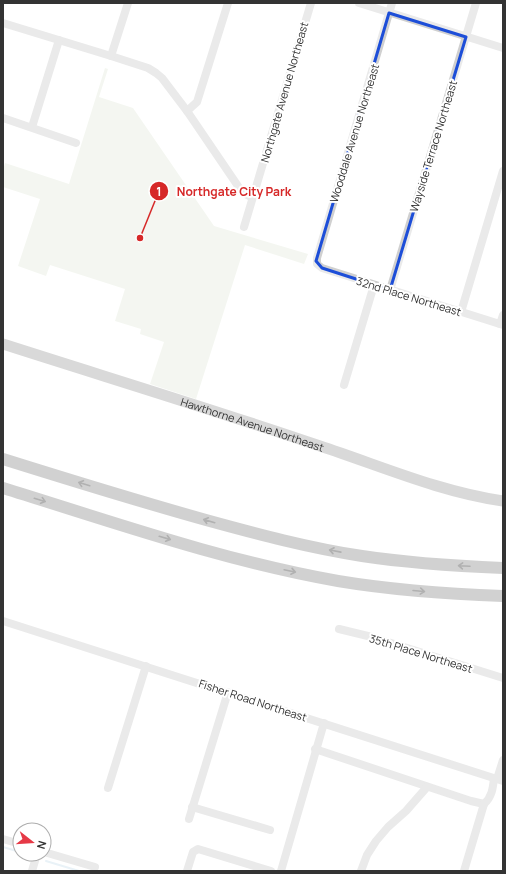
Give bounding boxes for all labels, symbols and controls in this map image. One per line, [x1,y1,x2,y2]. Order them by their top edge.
street label: Northgate Avenue Northeast [257,20,311,164]
street label: Wooddale Avenue Northeast [326,62,382,204]
street label: Wayside Terrace Northeast [406,78,460,214]
callout: Northgate City Park [149,179,299,203]
text: 1 [156,183,162,200]
text: Northgate City Park [177,183,292,200]
street label: 32nd Place Northeast [355,273,463,319]
street label: Hawthorne Avenue Northeast [179,393,326,454]
one-way arrow [78,480,91,487]
one-way arrow [34,497,47,504]
one-way arrow [202,517,215,524]
one-way arrow [158,535,171,542]
one-way arrow [329,547,342,555]
one-way arrow [458,563,471,570]
one-way arrow [283,567,296,575]
one-way arrow [412,587,425,594]
street label: 35th Place Northeast [368,630,474,676]
street label: Fisher Road Northeast [197,675,309,725]
north arrow [12,822,52,862]
text: N [34,839,50,851]

